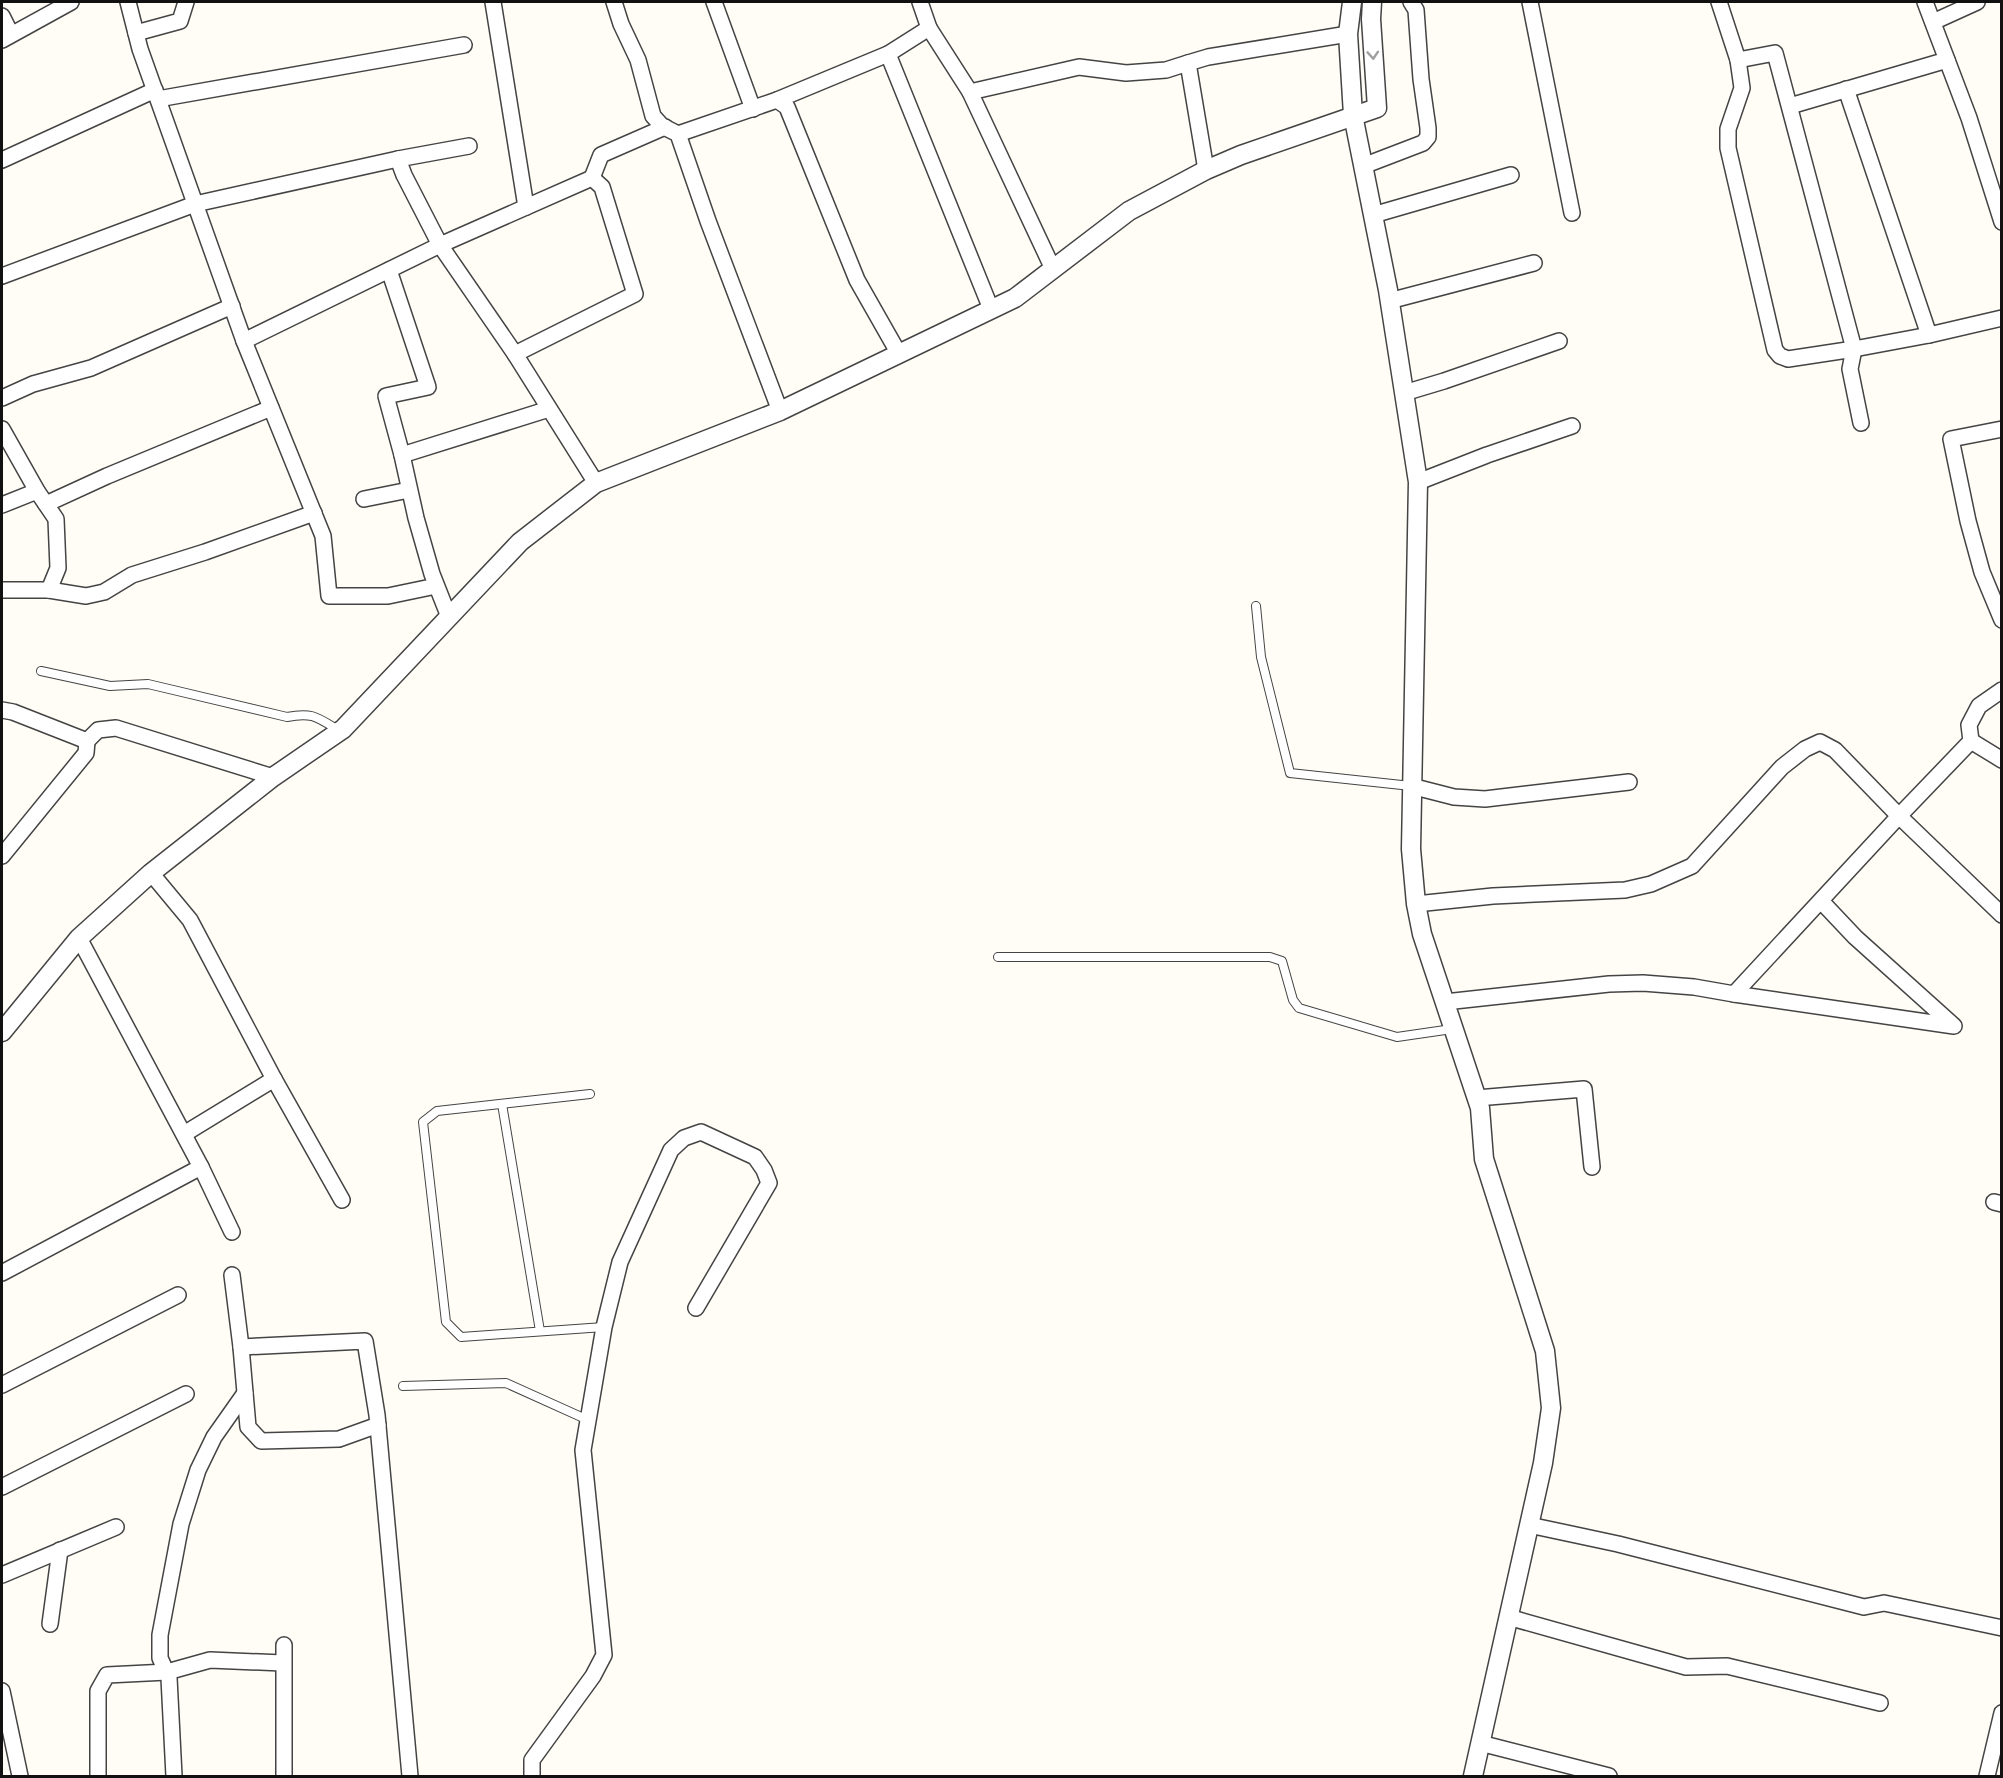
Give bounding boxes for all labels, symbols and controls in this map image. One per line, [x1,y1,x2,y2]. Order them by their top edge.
one-way arrow [1366,50,1379,59]

